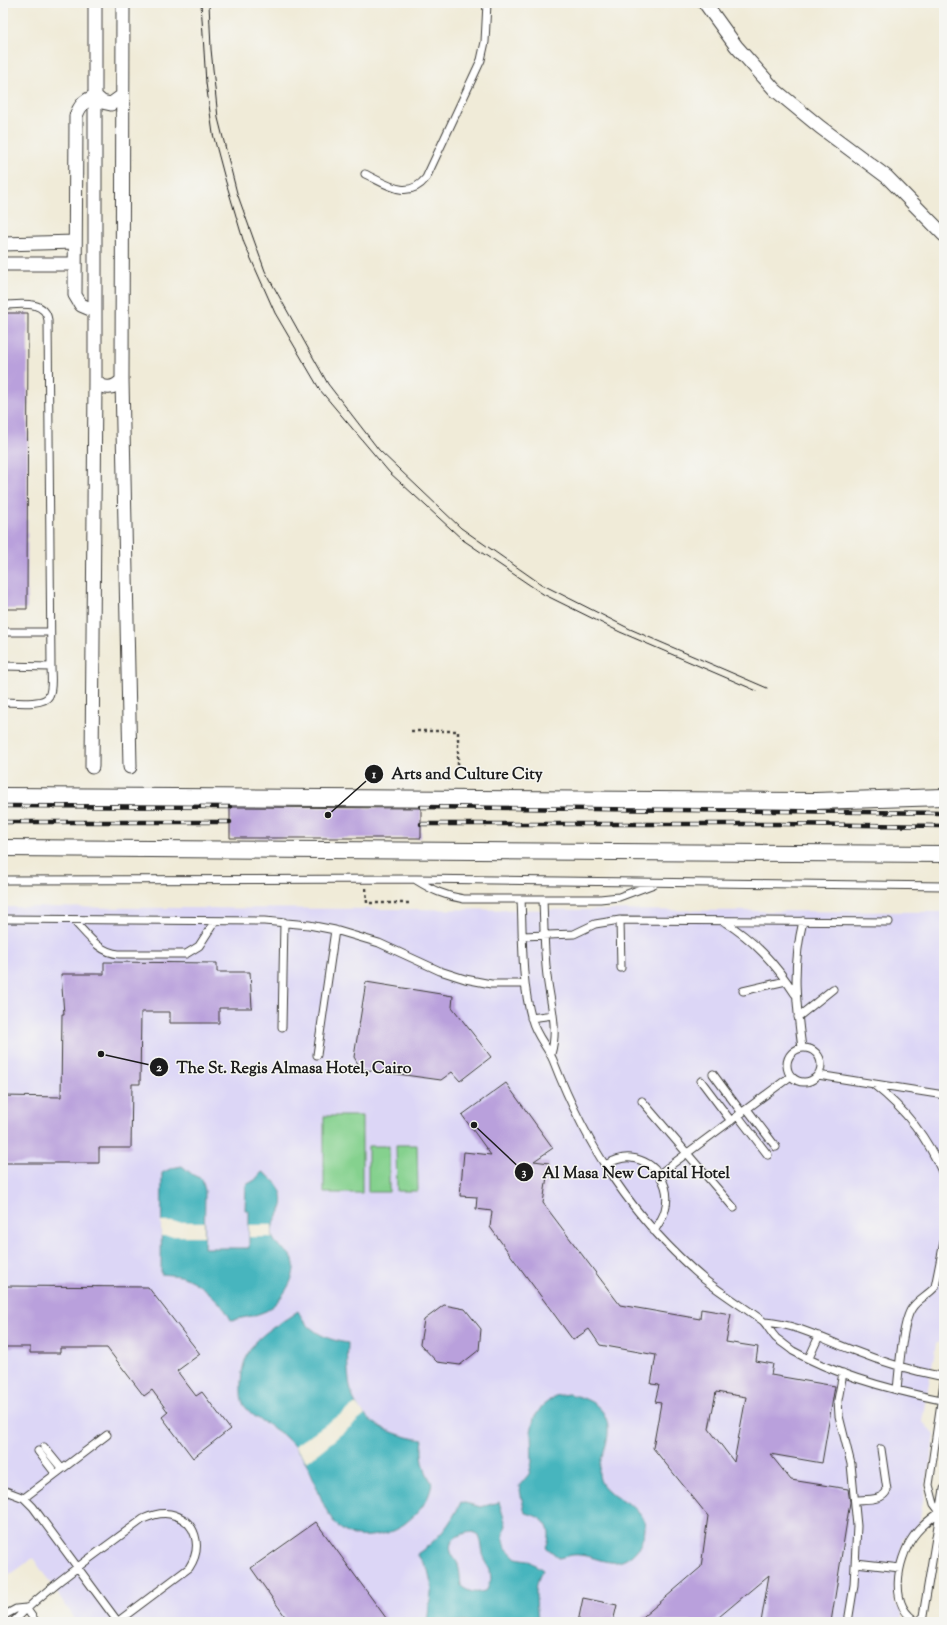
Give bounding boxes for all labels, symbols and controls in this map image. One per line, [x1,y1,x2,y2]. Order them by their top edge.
callout: Arts and Culture City [364,760,551,788]
text: Arts and Culture City [391,764,543,787]
text: 1 [371,766,377,784]
callout: The St. Regis Almasa Hotel, Cairo [149,1053,420,1081]
text: The St. Regis Almasa Hotel, Cairo [177,1058,412,1081]
text: 2 [156,1059,162,1077]
callout: Al Masa New Capital Hotel [514,1158,738,1186]
text: Al Masa New Capital Hotel [542,1163,730,1186]
text: 3 [522,1164,527,1182]

